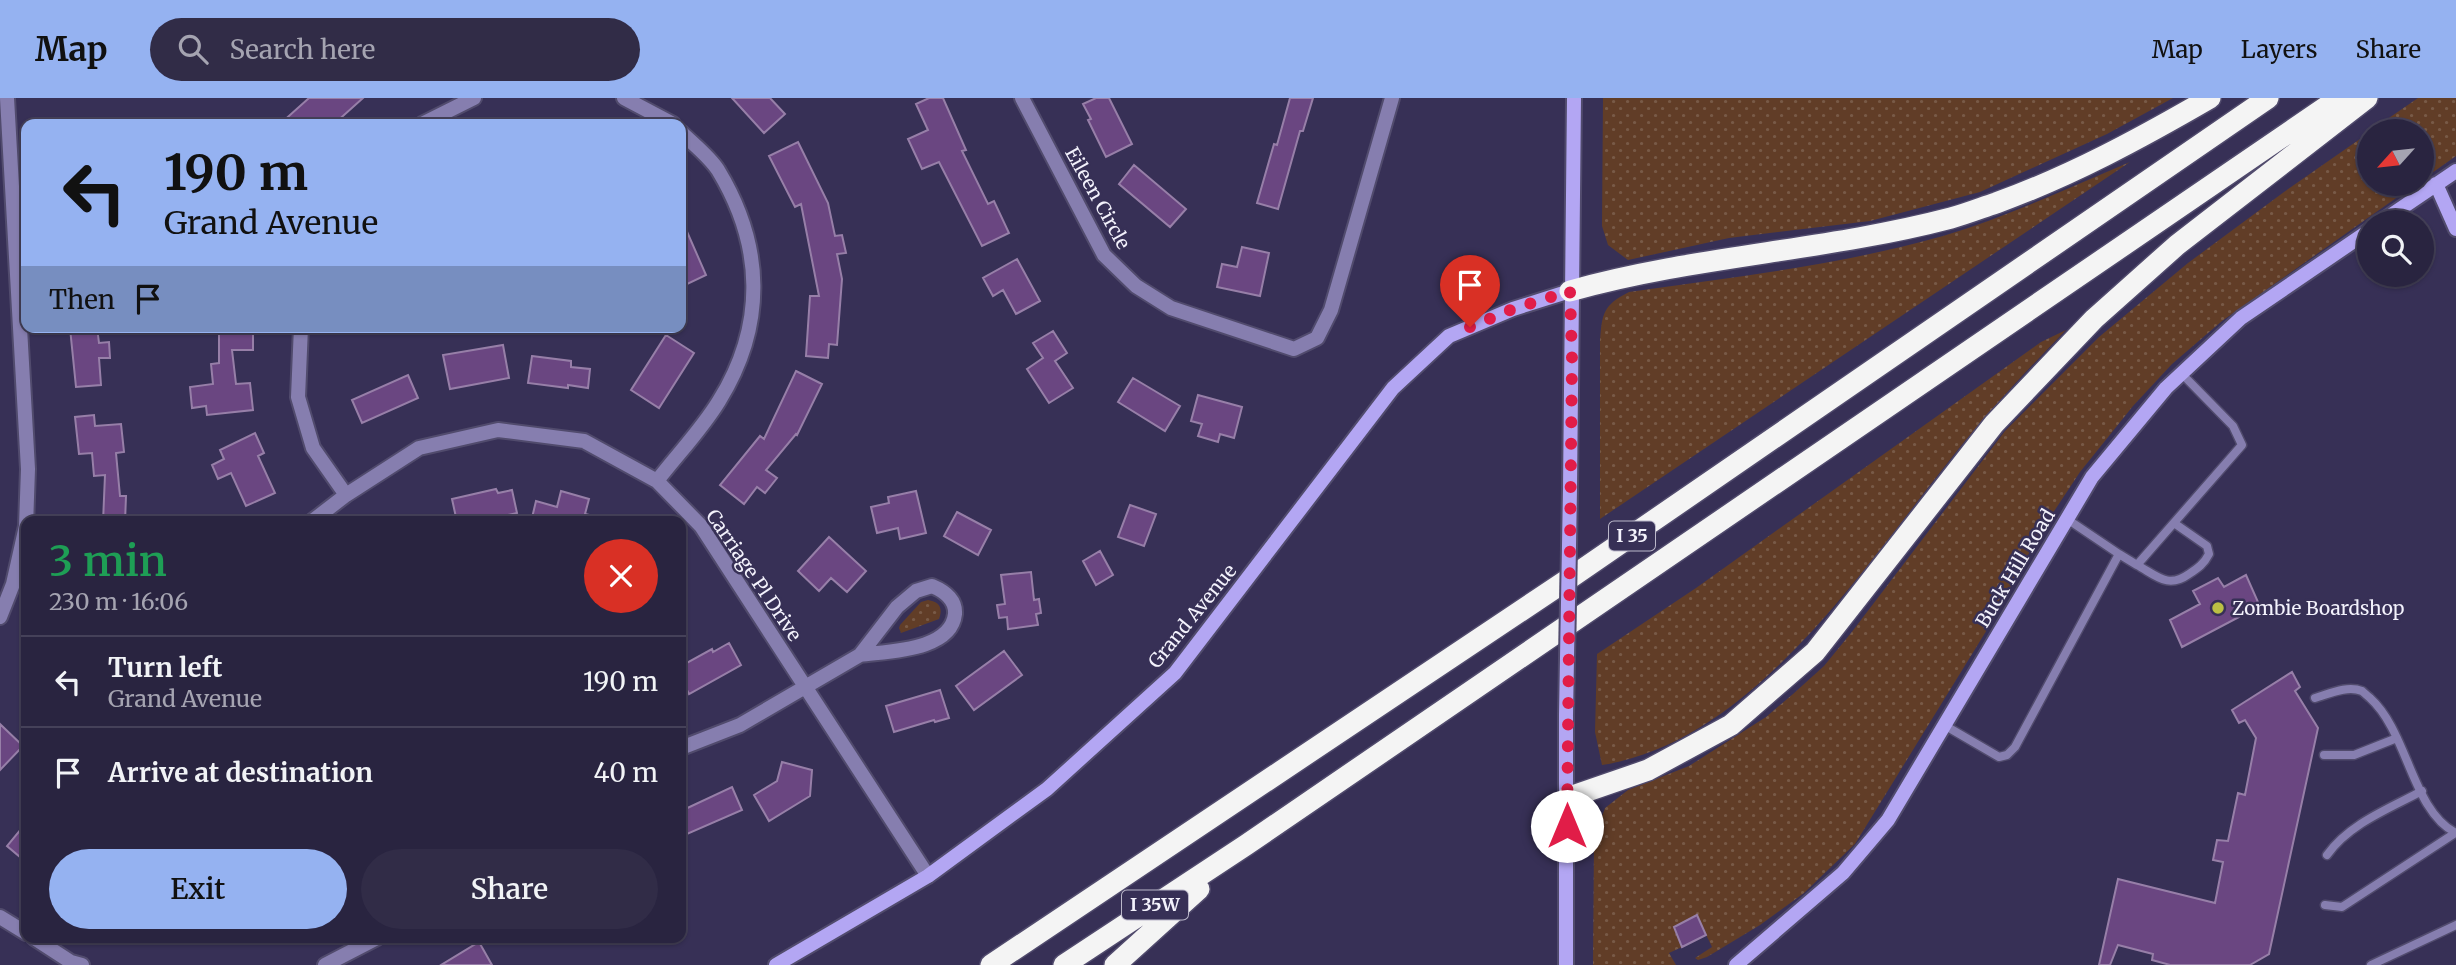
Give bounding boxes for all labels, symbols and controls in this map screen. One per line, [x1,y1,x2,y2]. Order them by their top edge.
search box [150,18,640,81]
text: Map [35,29,108,70]
icon: search [174,30,212,68]
text: Search here [230,33,375,66]
text: Map [2152,34,2203,65]
text: Layers [2241,34,2317,65]
text: Share [2355,34,2421,65]
north arrow [2357,119,2434,196]
map controls [2357,119,2434,287]
text: 190 m [164,142,308,203]
street label: Eileen Circle [1060,143,1136,253]
icon: left [49,147,140,238]
text: Grand Avenue [164,203,378,243]
button: search [2357,210,2434,287]
pin [1440,255,1500,327]
icon: arrive [1451,266,1489,304]
icon: arrive [129,280,167,318]
text: Then [49,283,115,316]
street label: Buck Hill Road [1970,504,2060,632]
street label: Carriage Pl Drive [701,505,807,645]
road number: I 35 [1609,522,1655,550]
text: 3 min [49,535,167,587]
button: close [584,539,658,613]
street label: Grand Avenue [1143,559,1241,673]
text: 230 m · 16:06 [49,587,188,616]
place label: Zombie Boardshop [2232,596,2404,620]
marker: Zombie Boardshop [2210,600,2226,616]
text: Turn left [108,651,222,684]
icon: left [49,663,87,701]
text: 190 m [583,665,658,698]
text: Grand Avenue [108,684,262,713]
icon: arrive [49,754,87,792]
text: Arrive at destination [108,756,373,789]
text: 40 m [594,756,658,789]
position arrow [1530,789,1604,863]
button: Exit [49,849,347,929]
button: Share [361,849,658,929]
road number: I 35W [1122,890,1188,920]

